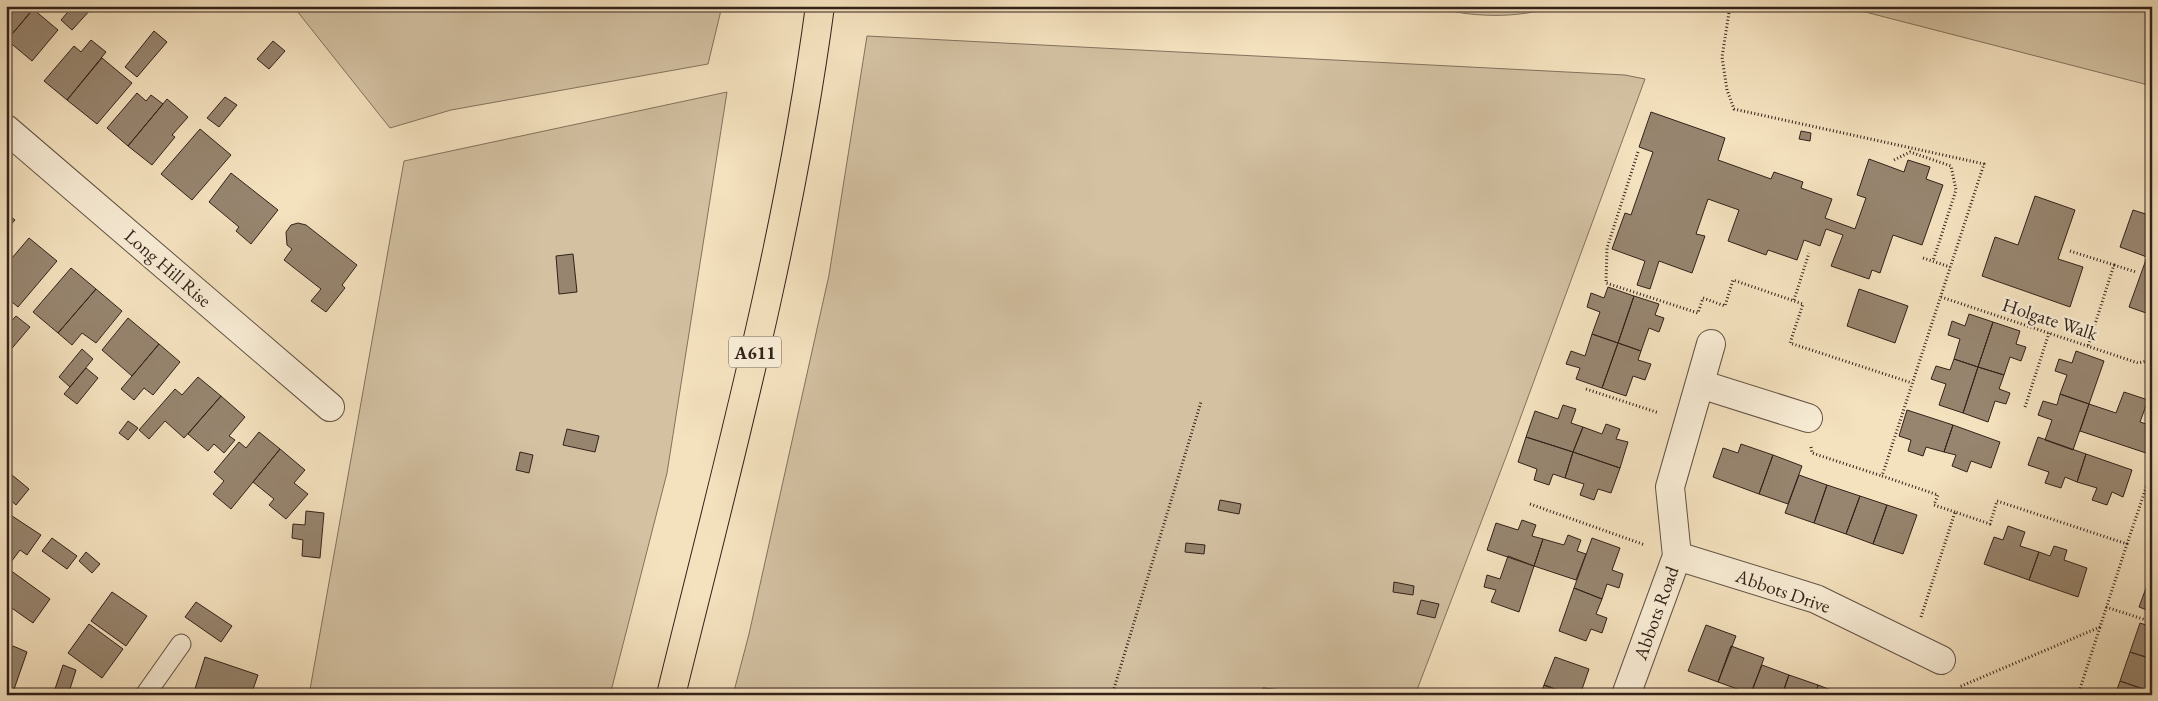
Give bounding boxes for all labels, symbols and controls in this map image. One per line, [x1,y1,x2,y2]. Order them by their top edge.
street label: Long Hill Rise [119,223,217,313]
street label: Holgate Walk [1999,292,2102,346]
road number: A611 [729,337,781,368]
street label: Abbots Road [1627,562,1685,664]
street label: Abbots Drive [1731,563,1834,619]

